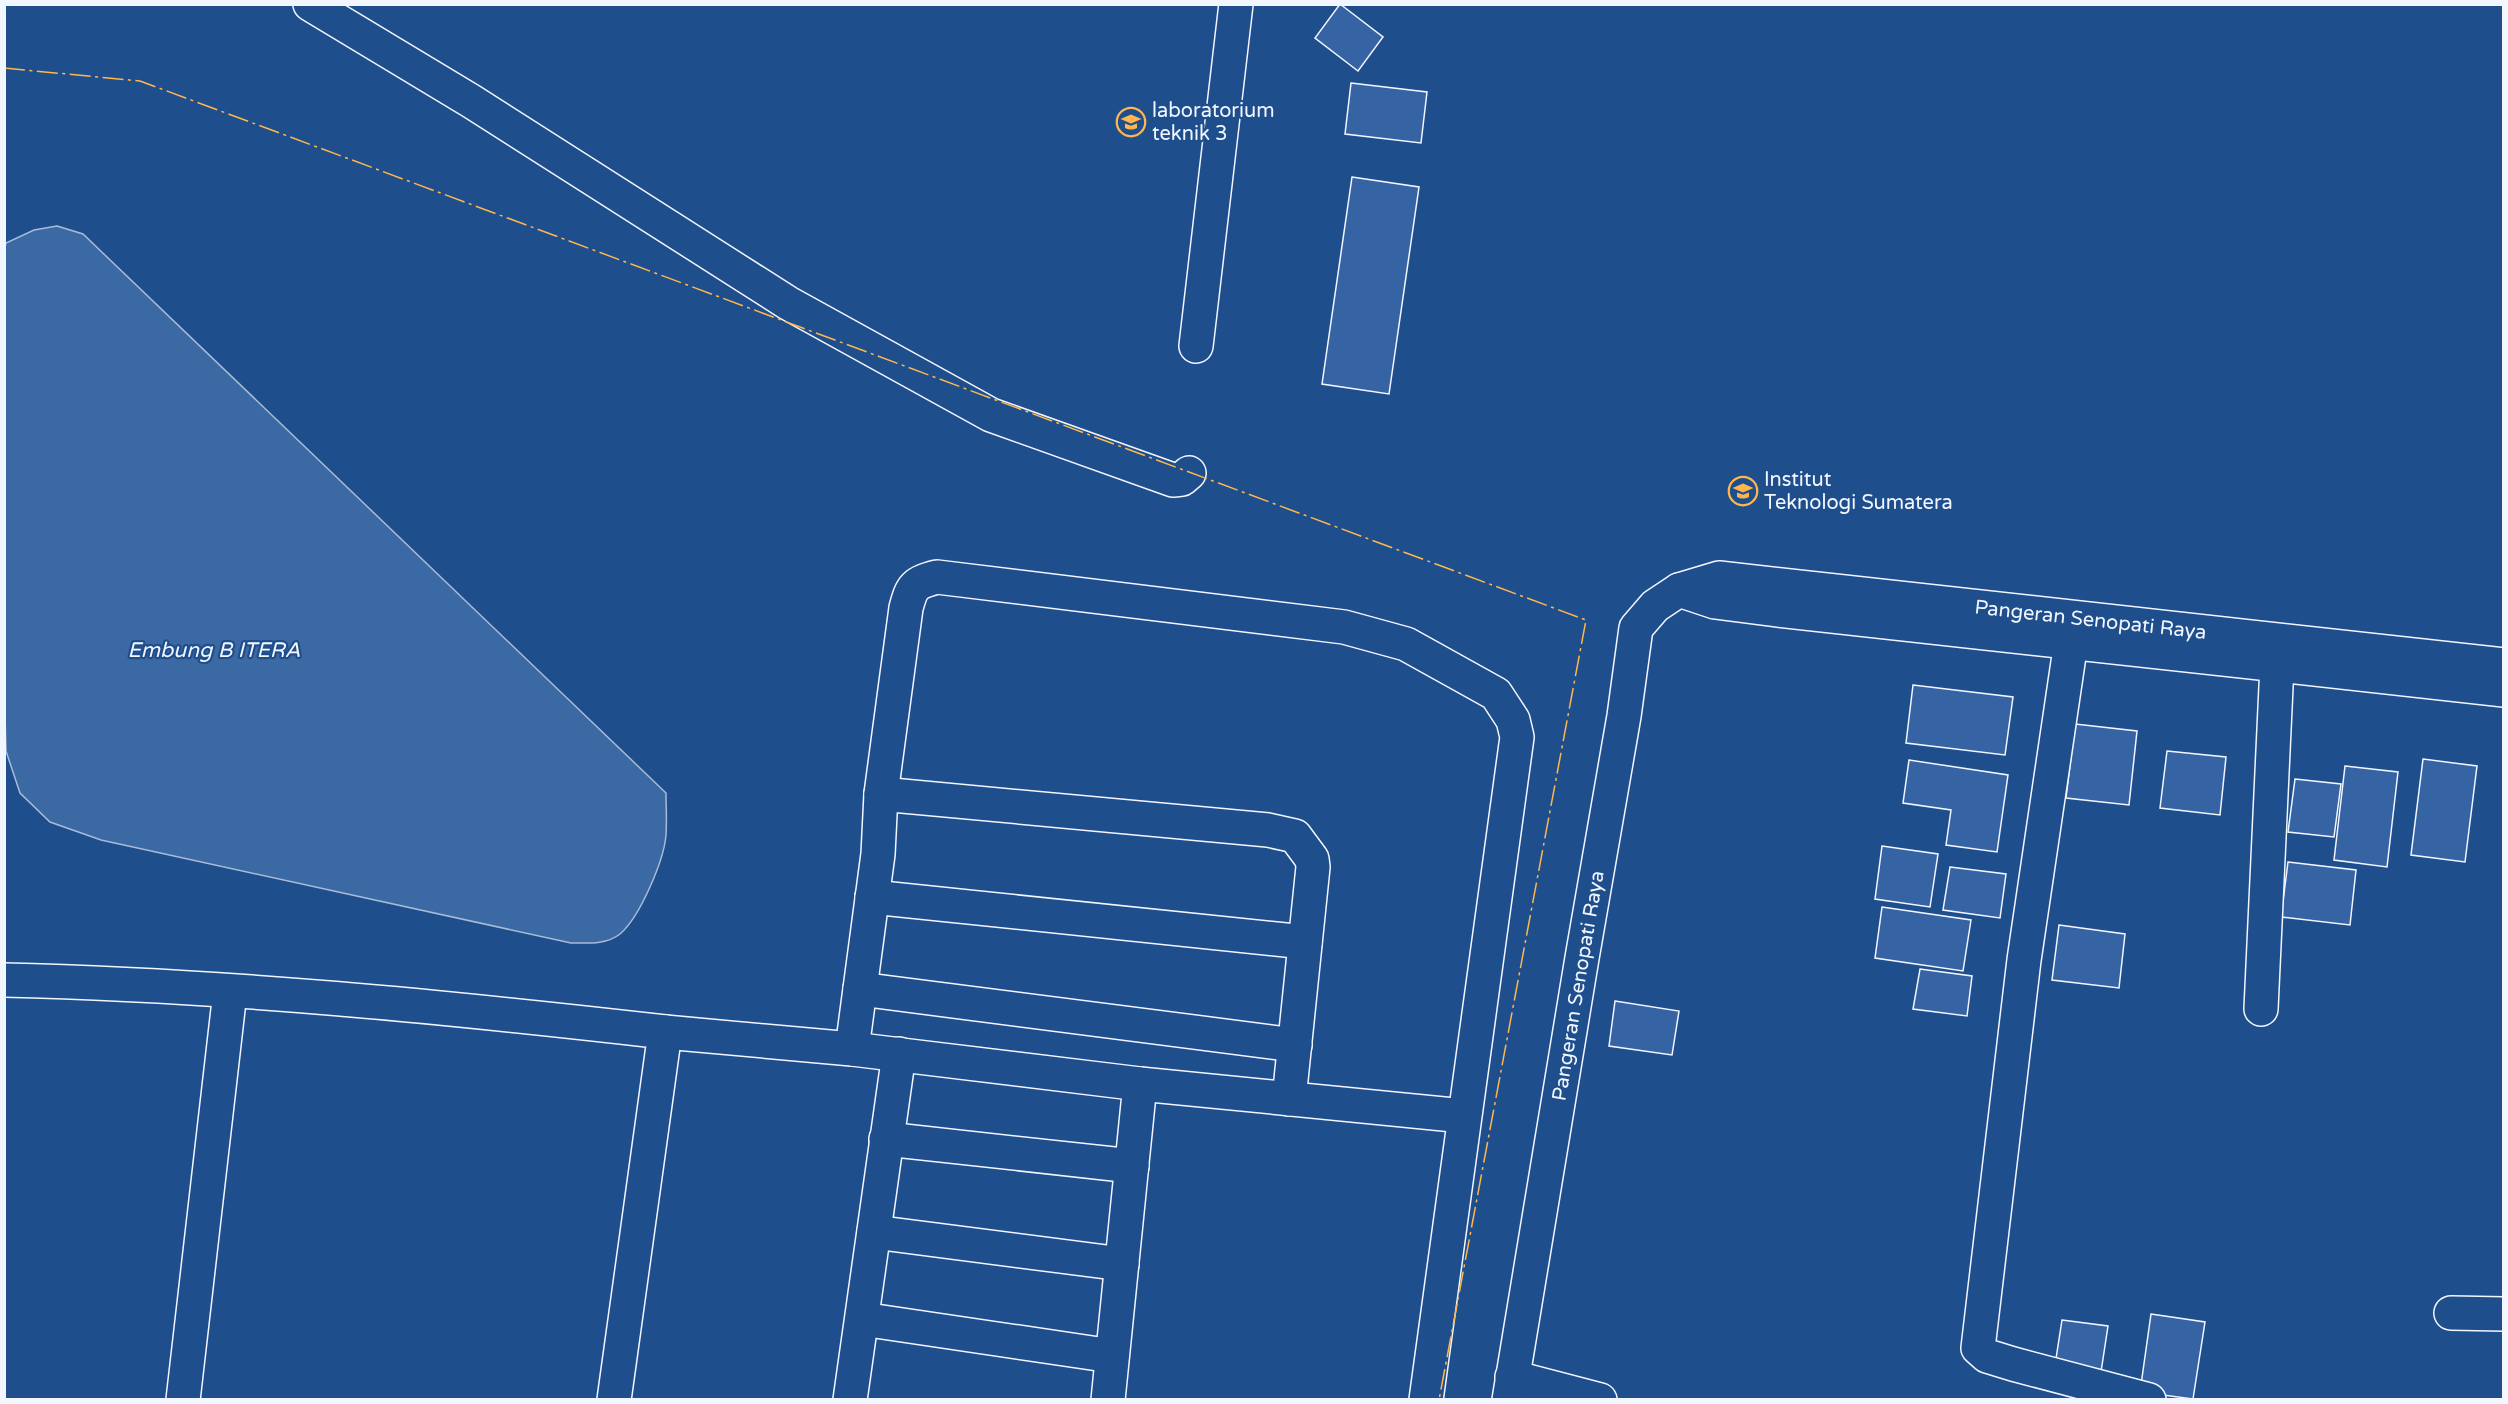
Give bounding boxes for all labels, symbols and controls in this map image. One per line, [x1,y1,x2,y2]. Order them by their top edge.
place label: laboratorium teknik 3 [1152,99,1275,146]
school or university icon: laboratorium teknik 3 [1115,106,1147,138]
place label: Institut Teknologi Sumatera [1764,468,1953,515]
school or university icon: Institut Teknologi Sumatera [1727,475,1759,507]
street label: Pangeran Senopati Raya [1973,595,2208,645]
water label: Embung B ITERA [128,638,300,663]
street label: Pangeran Senopati Raya [1548,869,1610,1103]

